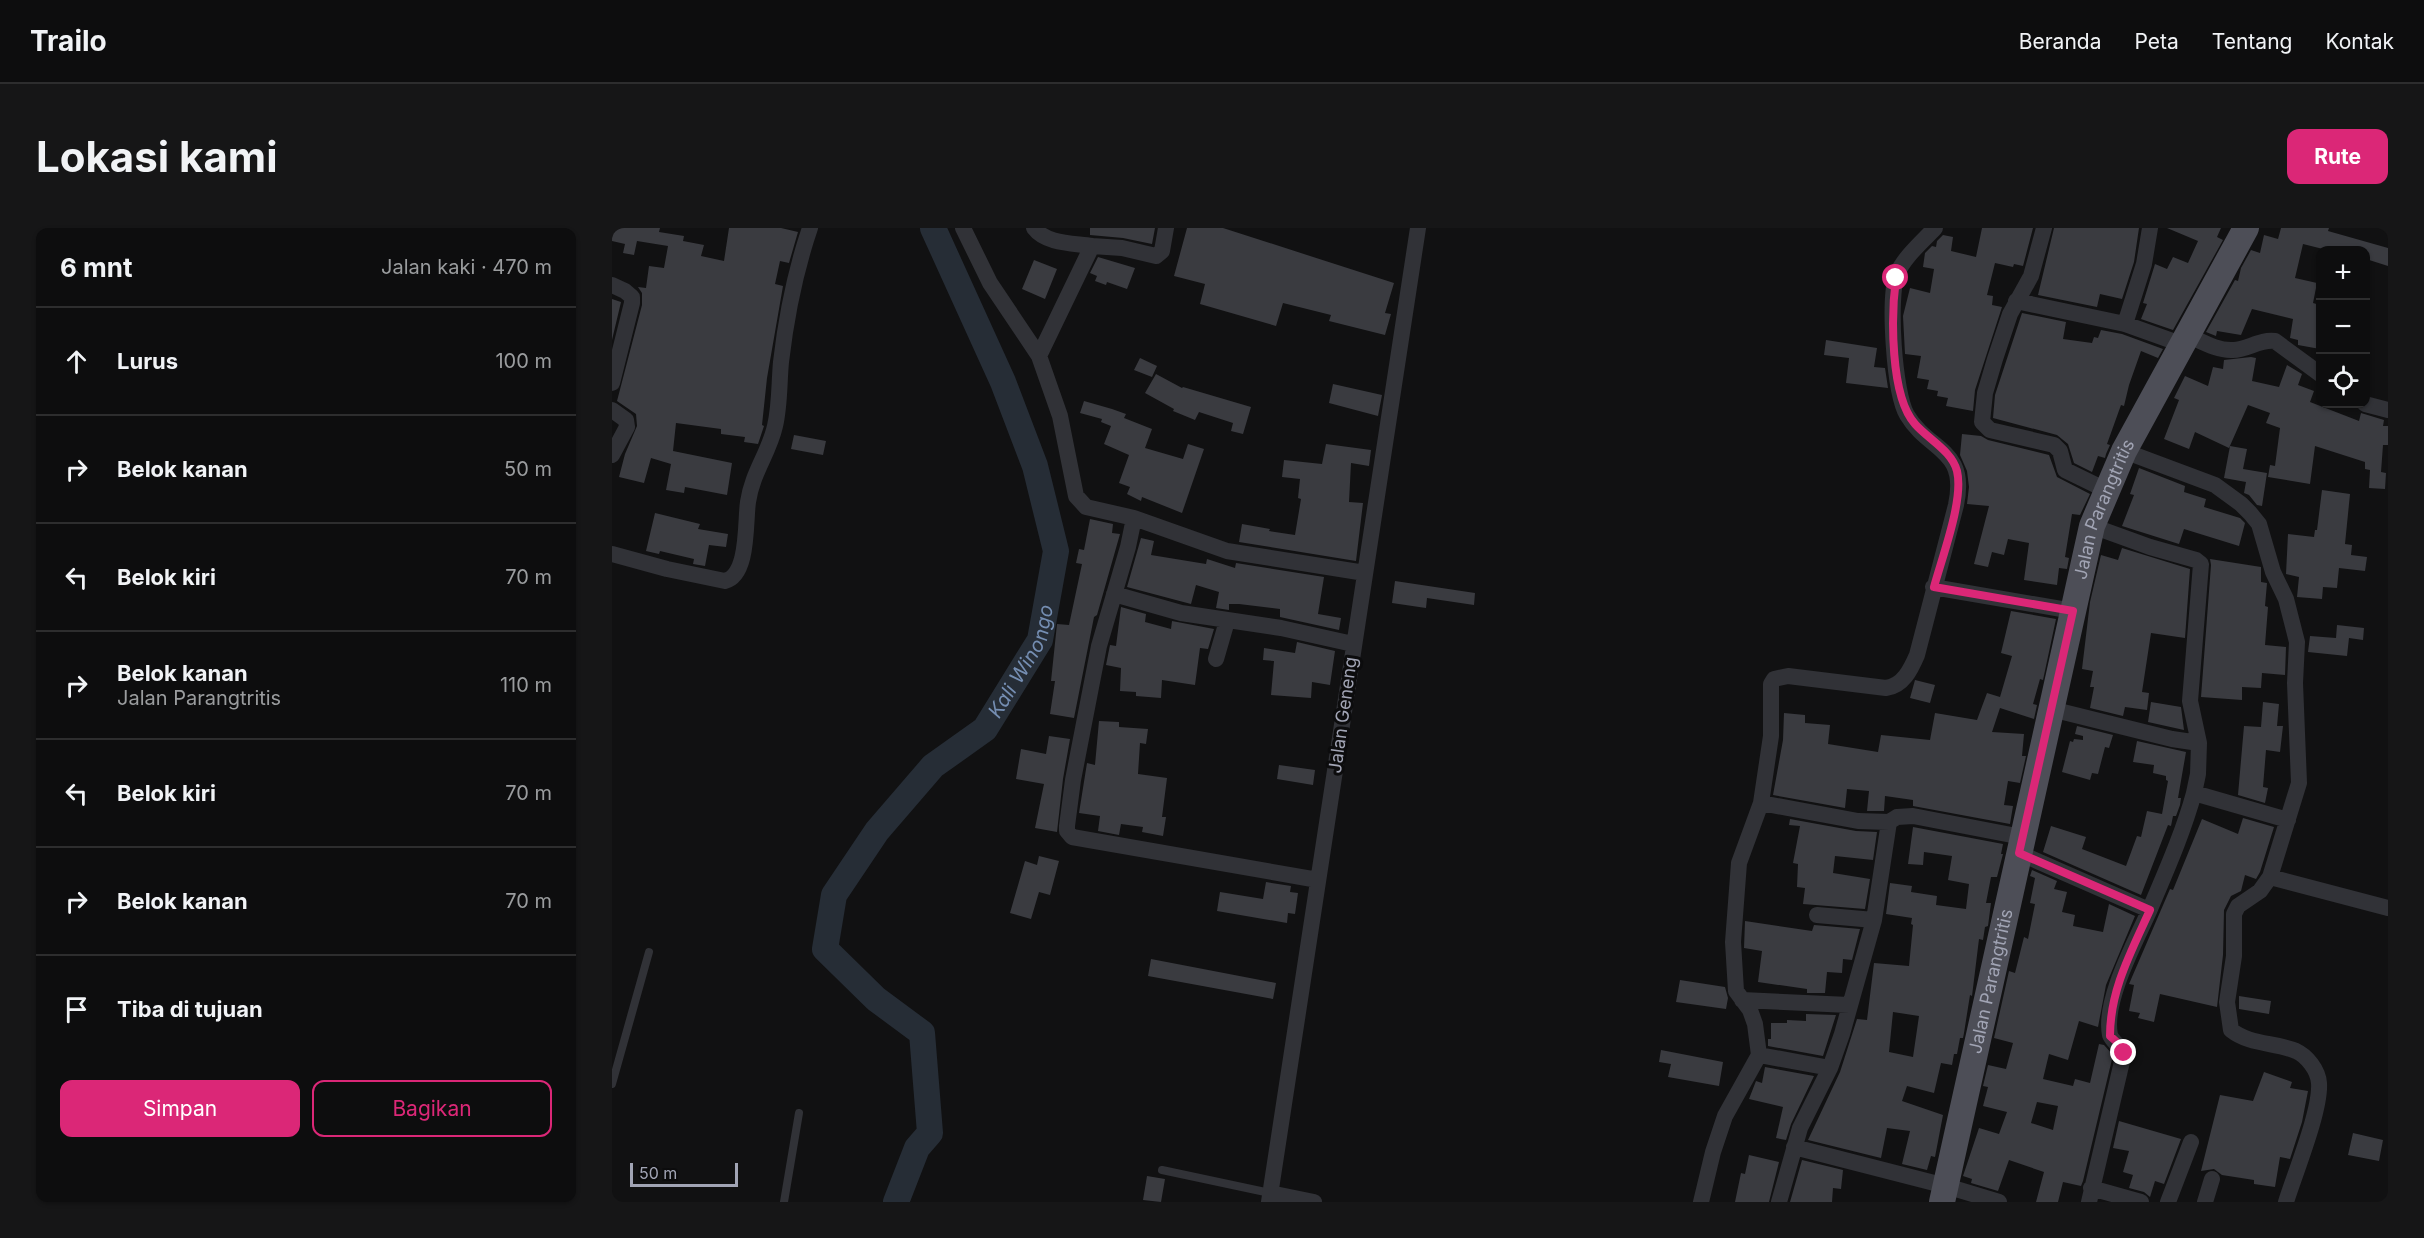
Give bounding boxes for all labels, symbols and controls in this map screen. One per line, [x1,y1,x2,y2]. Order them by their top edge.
text: Trailo [30,24,107,58]
text: Beranda [2019,29,2101,54]
text: Peta [2134,29,2179,54]
text: Tentang [2212,29,2292,54]
text: Kontak [2325,29,2394,54]
button: Rute [2287,129,2388,184]
text: Lokasi kami [36,131,278,182]
map controls [2316,246,2370,408]
button: + [2316,246,2370,300]
text: 6 mnt [60,252,132,283]
text: Jalan kaki · 470 m [381,255,552,279]
route start [1882,264,1908,290]
button: − [2316,300,2370,354]
icon: ahead [60,345,93,378]
text: Lurus [117,348,178,374]
text: 100 m [495,349,552,373]
button: locate [2316,354,2370,408]
street label: Jalan Parangtritis [2069,435,2138,581]
icon: right [60,453,93,486]
text: Belok kanan [117,456,248,482]
text: 50 m [504,457,552,481]
icon: left [60,561,93,594]
text: Belok kiri [117,564,216,590]
text: 70 m [505,565,552,589]
water label: Kali Winongo [983,603,1058,722]
street label: Jalan Geneng [1324,655,1361,774]
text: Belok kanan [117,660,248,686]
icon: right [60,669,93,702]
text: 110 m [500,673,552,697]
text: Jalan Parangtritis [117,686,281,710]
icon: left [60,777,93,810]
text: Belok kiri [117,780,216,806]
text: 70 m [505,781,552,805]
icon: right [60,885,93,918]
text: Belok kanan [117,888,248,914]
text: 70 m [505,889,552,913]
street label: Jalan Parangtritis [1964,907,2017,1056]
icon: arrive [60,993,93,1026]
text: Tiba di tujuan [117,996,263,1022]
route end [2110,1039,2136,1065]
button: Simpan [60,1080,300,1137]
button: Bagikan [312,1080,552,1137]
scale bar [630,1160,738,1188]
text: 50 m [639,1163,677,1183]

